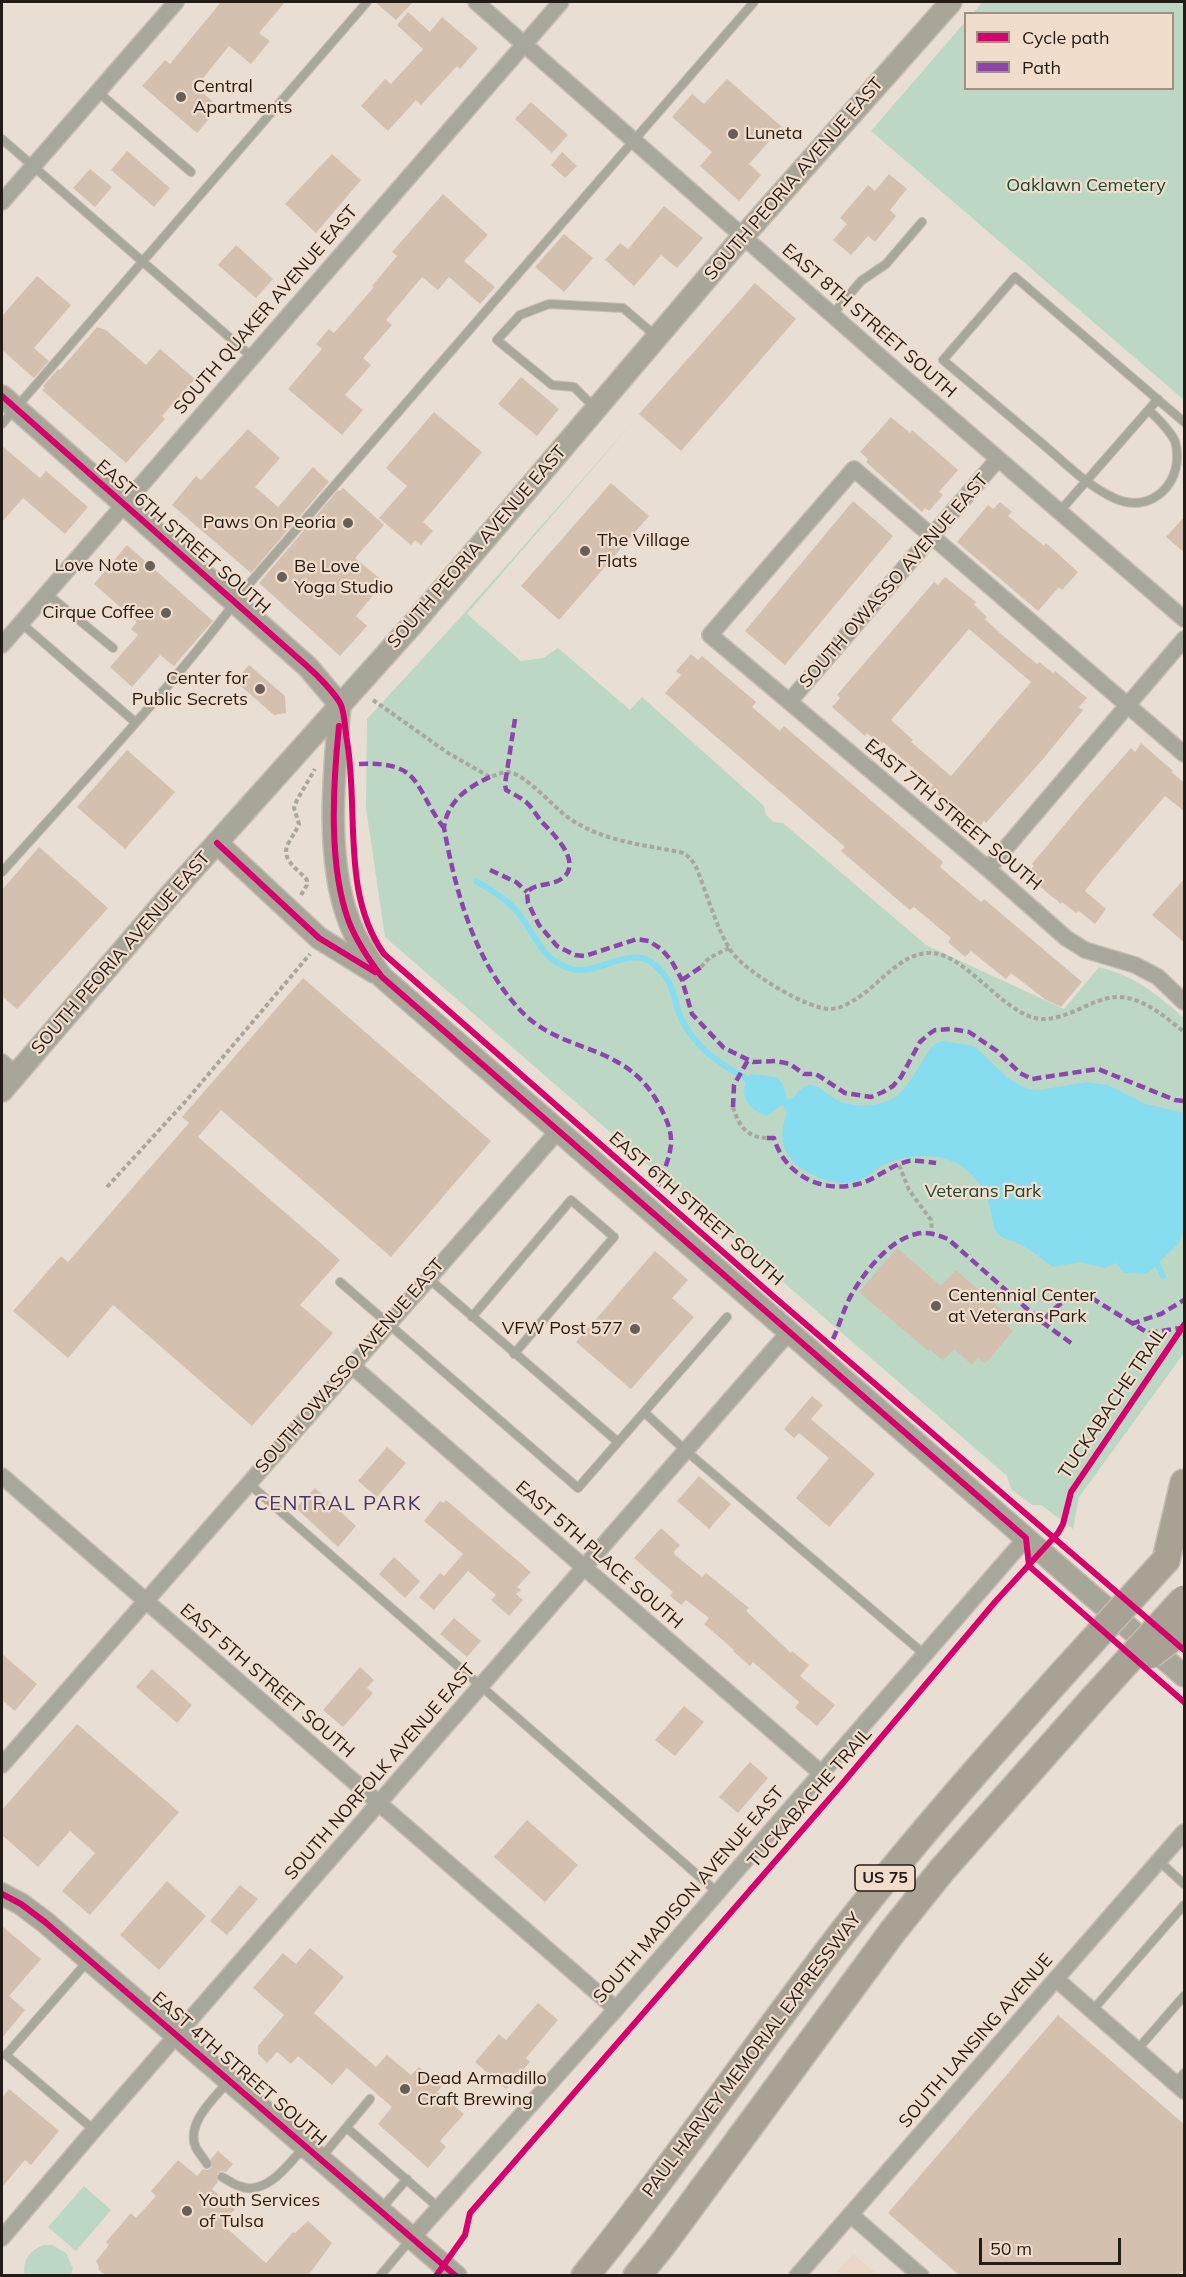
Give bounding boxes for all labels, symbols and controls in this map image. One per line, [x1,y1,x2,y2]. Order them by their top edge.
legend [964,12,1174,90]
text: Cycle path [1022,26,1109,49]
text: Path [1022,56,1061,79]
street label: SOUTH PEORIA AVENUE EAST [700,73,888,285]
place label: Central Apartments [193,76,293,118]
marker: Central Apartments [174,90,188,104]
place label: Luneta [745,123,802,145]
marker: Luneta [726,127,740,141]
park label: Oaklawn Cemetery [1006,175,1166,197]
street label: SOUTH QUAKER AVENUE EAST [169,201,363,419]
street label: EAST 8TH STREET SOUTH [777,239,961,403]
street label: SOUTH PEORIA AVENUE EAST [383,441,571,653]
street label: EAST 6TH STREET SOUTH [91,455,275,619]
street label: SOUTH OWASSO AVENUE EAST [795,469,993,693]
place label: Paws On Peoria [203,512,336,534]
marker: Paws On Peoria [341,516,355,530]
place label: The Village Flats [597,530,690,572]
marker: The Village Flats [578,544,592,558]
place label: Love Note [55,555,138,577]
place label: Be Love Yoga Studio [294,556,393,598]
marker: Love Note [143,559,157,573]
marker: Be Love Yoga Studio [275,570,289,584]
place label: Cirque Coffee [42,602,154,624]
marker: Cirque Coffee [159,606,173,620]
place label: Center for Public Secrets [132,668,248,710]
marker: Center for Public Secrets [253,682,267,696]
street label: EAST 7TH STREET SOUTH [860,735,1046,895]
street label: SOUTH PEORIA AVENUE EAST [27,847,215,1059]
street label: EAST 6TH STREET SOUTH [604,1127,788,1291]
park label: Veterans Park [925,1181,1041,1203]
street label: SOUTH OWASSO AVENUE EAST [251,1254,449,1478]
place label: Centennial Center at Veterans Park [948,1285,1096,1328]
marker: Centennial Center at Veterans Park [929,1299,943,1313]
place label: VFW Post 577 [502,1318,623,1340]
marker: VFW Post 577 [628,1322,642,1336]
street label: TUCKABACHE TRAIL [1054,1323,1172,1483]
street label: EAST 5TH PLACE SOUTH [511,1476,687,1634]
district label: CENTRAL PARK [254,1492,422,1516]
street label: EAST 5TH STREET SOUTH [175,1599,359,1763]
street label: SOUTH NORFOLK AVENUE EAST [280,1659,480,1885]
street label: TUCKABACHE TRAIL [744,1724,876,1872]
street label: SOUTH MADISON AVENUE EAST [589,1782,789,2008]
road number: US 75 [855,1865,915,1891]
street label: PAUL HARVEY MEMORIAL EXPRESSWAY [638,1909,866,2201]
street label: SOUTH LANSING AVENUE [895,1950,1057,2132]
street label: EAST 4TH STREET SOUTH [147,1987,331,2151]
place label: Dead Armadillo Craft Brewing [417,2068,547,2110]
marker: Dead Armadillo Craft Brewing [398,2082,412,2096]
place label: Youth Services of Tulsa [199,2190,320,2232]
marker: Youth Services of Tulsa [180,2204,194,2218]
scale bar [982,2226,1124,2264]
text: 50 m [990,2237,1032,2260]

